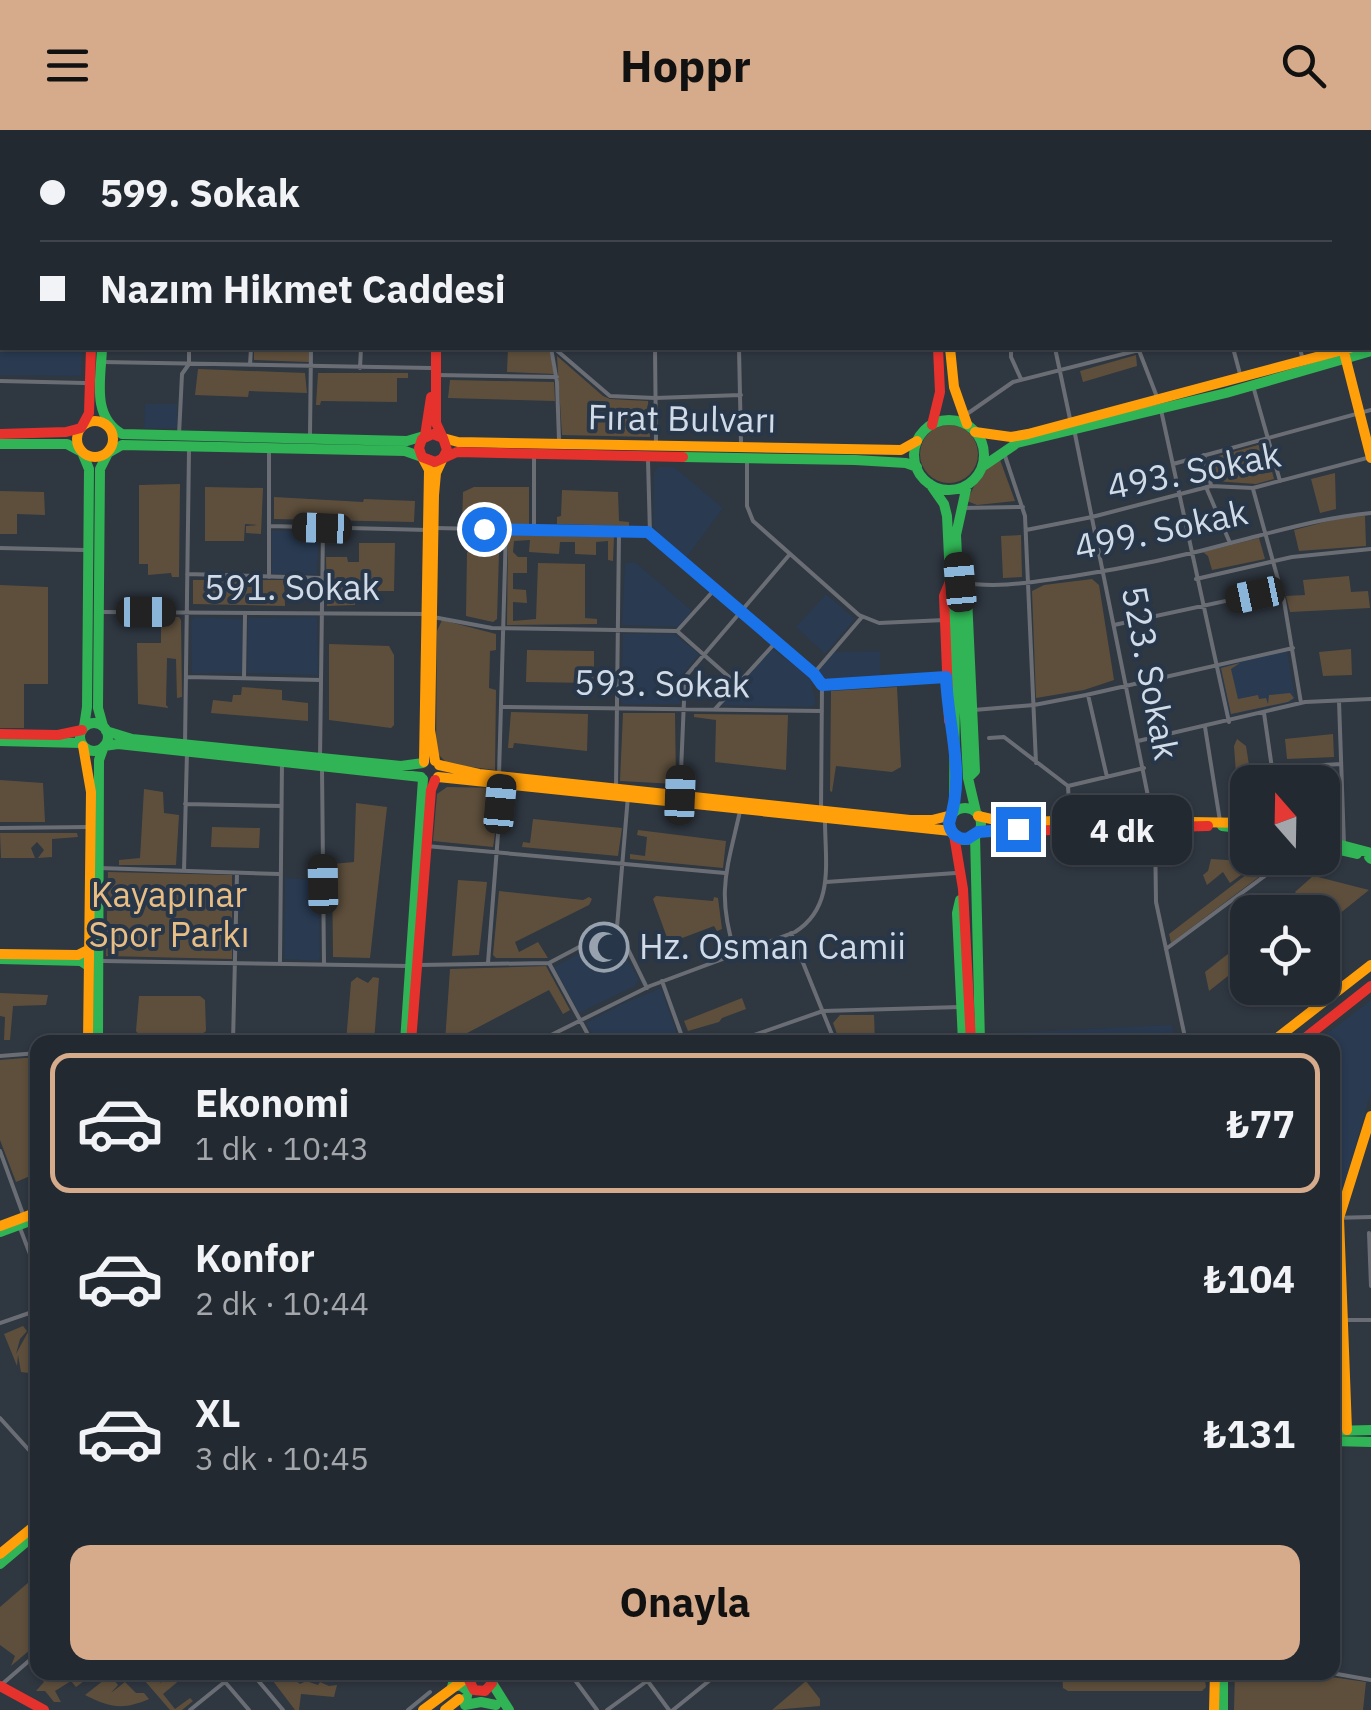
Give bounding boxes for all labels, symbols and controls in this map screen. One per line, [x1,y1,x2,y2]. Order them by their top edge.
text: Hoppr [620,36,751,94]
icon: menu [40,38,95,93]
icon: search [1276,38,1331,93]
text: 599. Sokak [100,168,300,217]
text: Nazım Hikmet Caddesi [100,264,506,313]
street label: Fırat Bulvarı [587,393,777,443]
street label: 493. Sokak [1103,431,1285,509]
street label: 499. Sokak [1070,488,1252,570]
route start [462,507,507,552]
car [291,512,353,544]
car [942,551,978,613]
street label: 591. Sokak [204,564,380,610]
car [1223,574,1287,616]
street label: 523. Sokak [1112,582,1190,764]
car [116,597,176,627]
street label: 593. Sokak [574,658,750,708]
car [664,764,696,826]
north arrow [1230,765,1340,875]
map controls [1230,765,1340,1005]
car [482,773,518,835]
callout: 4 dk [1053,794,1193,864]
route end [996,807,1041,852]
text: 4 dk [1090,809,1154,851]
car [307,854,339,914]
park label: Kayapınar Spor Parkı [89,871,249,957]
button: locate [1230,895,1340,1005]
mosque icon: Hz. Osman Camii [578,921,630,973]
place label: Hz. Osman Camii [639,923,906,969]
icon: car [75,1078,165,1168]
text: Ekonomi [195,1078,349,1127]
text: ₺77 [1226,1099,1295,1148]
text: 1 dk · 10:43 [195,1127,369,1169]
icon: car [75,1233,165,1323]
text: Konfor [195,1233,315,1282]
text: ₺104 [1203,1254,1295,1303]
text: 2 dk · 10:44 [195,1282,369,1324]
icon: car [75,1388,165,1478]
text: XL [195,1388,241,1437]
text: ₺131 [1203,1409,1295,1458]
text: 3 dk · 10:45 [195,1437,369,1479]
button: Onayla [70,1545,1300,1660]

